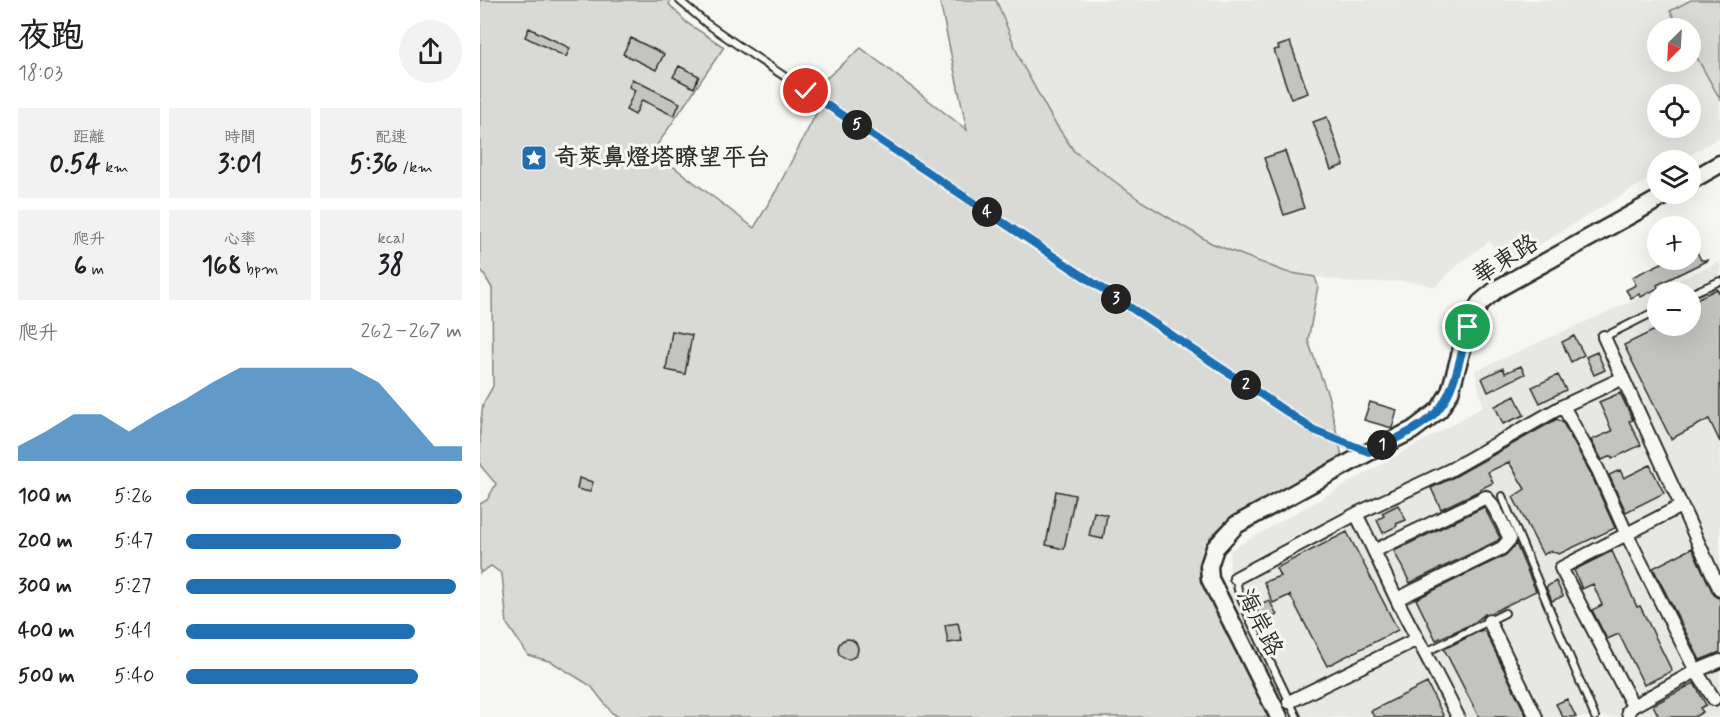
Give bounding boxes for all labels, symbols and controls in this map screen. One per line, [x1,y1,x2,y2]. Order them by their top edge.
text: 夜跑 [18,15,84,59]
north arrow [1647,18,1701,72]
map controls [1647,18,1701,336]
button: share [399,20,462,83]
text: 18:03 [18,60,63,87]
pin [780,65,831,116]
icon: check [789,74,822,107]
button: locate [1647,84,1701,138]
pin: 5 [842,110,872,140]
text: 5 [852,114,862,135]
text: 距離 [73,127,105,148]
text: 時間 [224,127,256,148]
text: 配速 [375,127,407,148]
place icon: 奇萊鼻燈塔瞭望平台 [519,143,549,173]
place label: 奇萊鼻燈塔瞭望平台 [554,143,770,174]
text: 0.54 [50,148,101,182]
text: 3:01 [218,148,262,182]
text: 5:36 [349,148,398,182]
button: layers [1647,150,1701,204]
text: km [101,157,129,178]
text: /km [398,157,433,178]
pin: 4 [972,197,1002,227]
text: 4 [982,201,992,222]
button: + [1647,216,1701,270]
text: kcal [378,228,404,249]
street label: 華東路 [1467,228,1545,292]
text: 爬升 [73,229,105,250]
text: 心率 [224,229,256,250]
text: 38 [378,249,404,283]
text: 6 [74,250,87,284]
text: 168 [202,250,242,284]
text: m [87,259,104,280]
text: bpm [242,259,278,280]
button: − [1647,282,1701,336]
pin: 3 [1101,284,1131,314]
text: 3 [1112,288,1120,309]
pin [1442,301,1493,352]
icon: arrive [1451,310,1484,343]
text: 262–267 m [360,318,462,345]
text: 爬升 [18,320,58,347]
pin: 2 [1231,370,1261,400]
text: 2 [1242,374,1250,395]
pin: 1 [1367,430,1397,460]
text: 1 [1378,434,1386,455]
text: 100 m [18,483,72,510]
text: 5:26 [114,483,152,510]
text: 200 m [18,528,73,555]
text: 5:47 [114,528,153,555]
text: 300 m [18,573,72,600]
text: 5:27 [114,573,151,600]
street label: 海岸路 [1229,584,1289,662]
text: 400 m [18,618,74,645]
text: 5:41 [114,618,152,645]
text: 500 m [18,663,75,690]
text: 5:40 [114,663,154,690]

